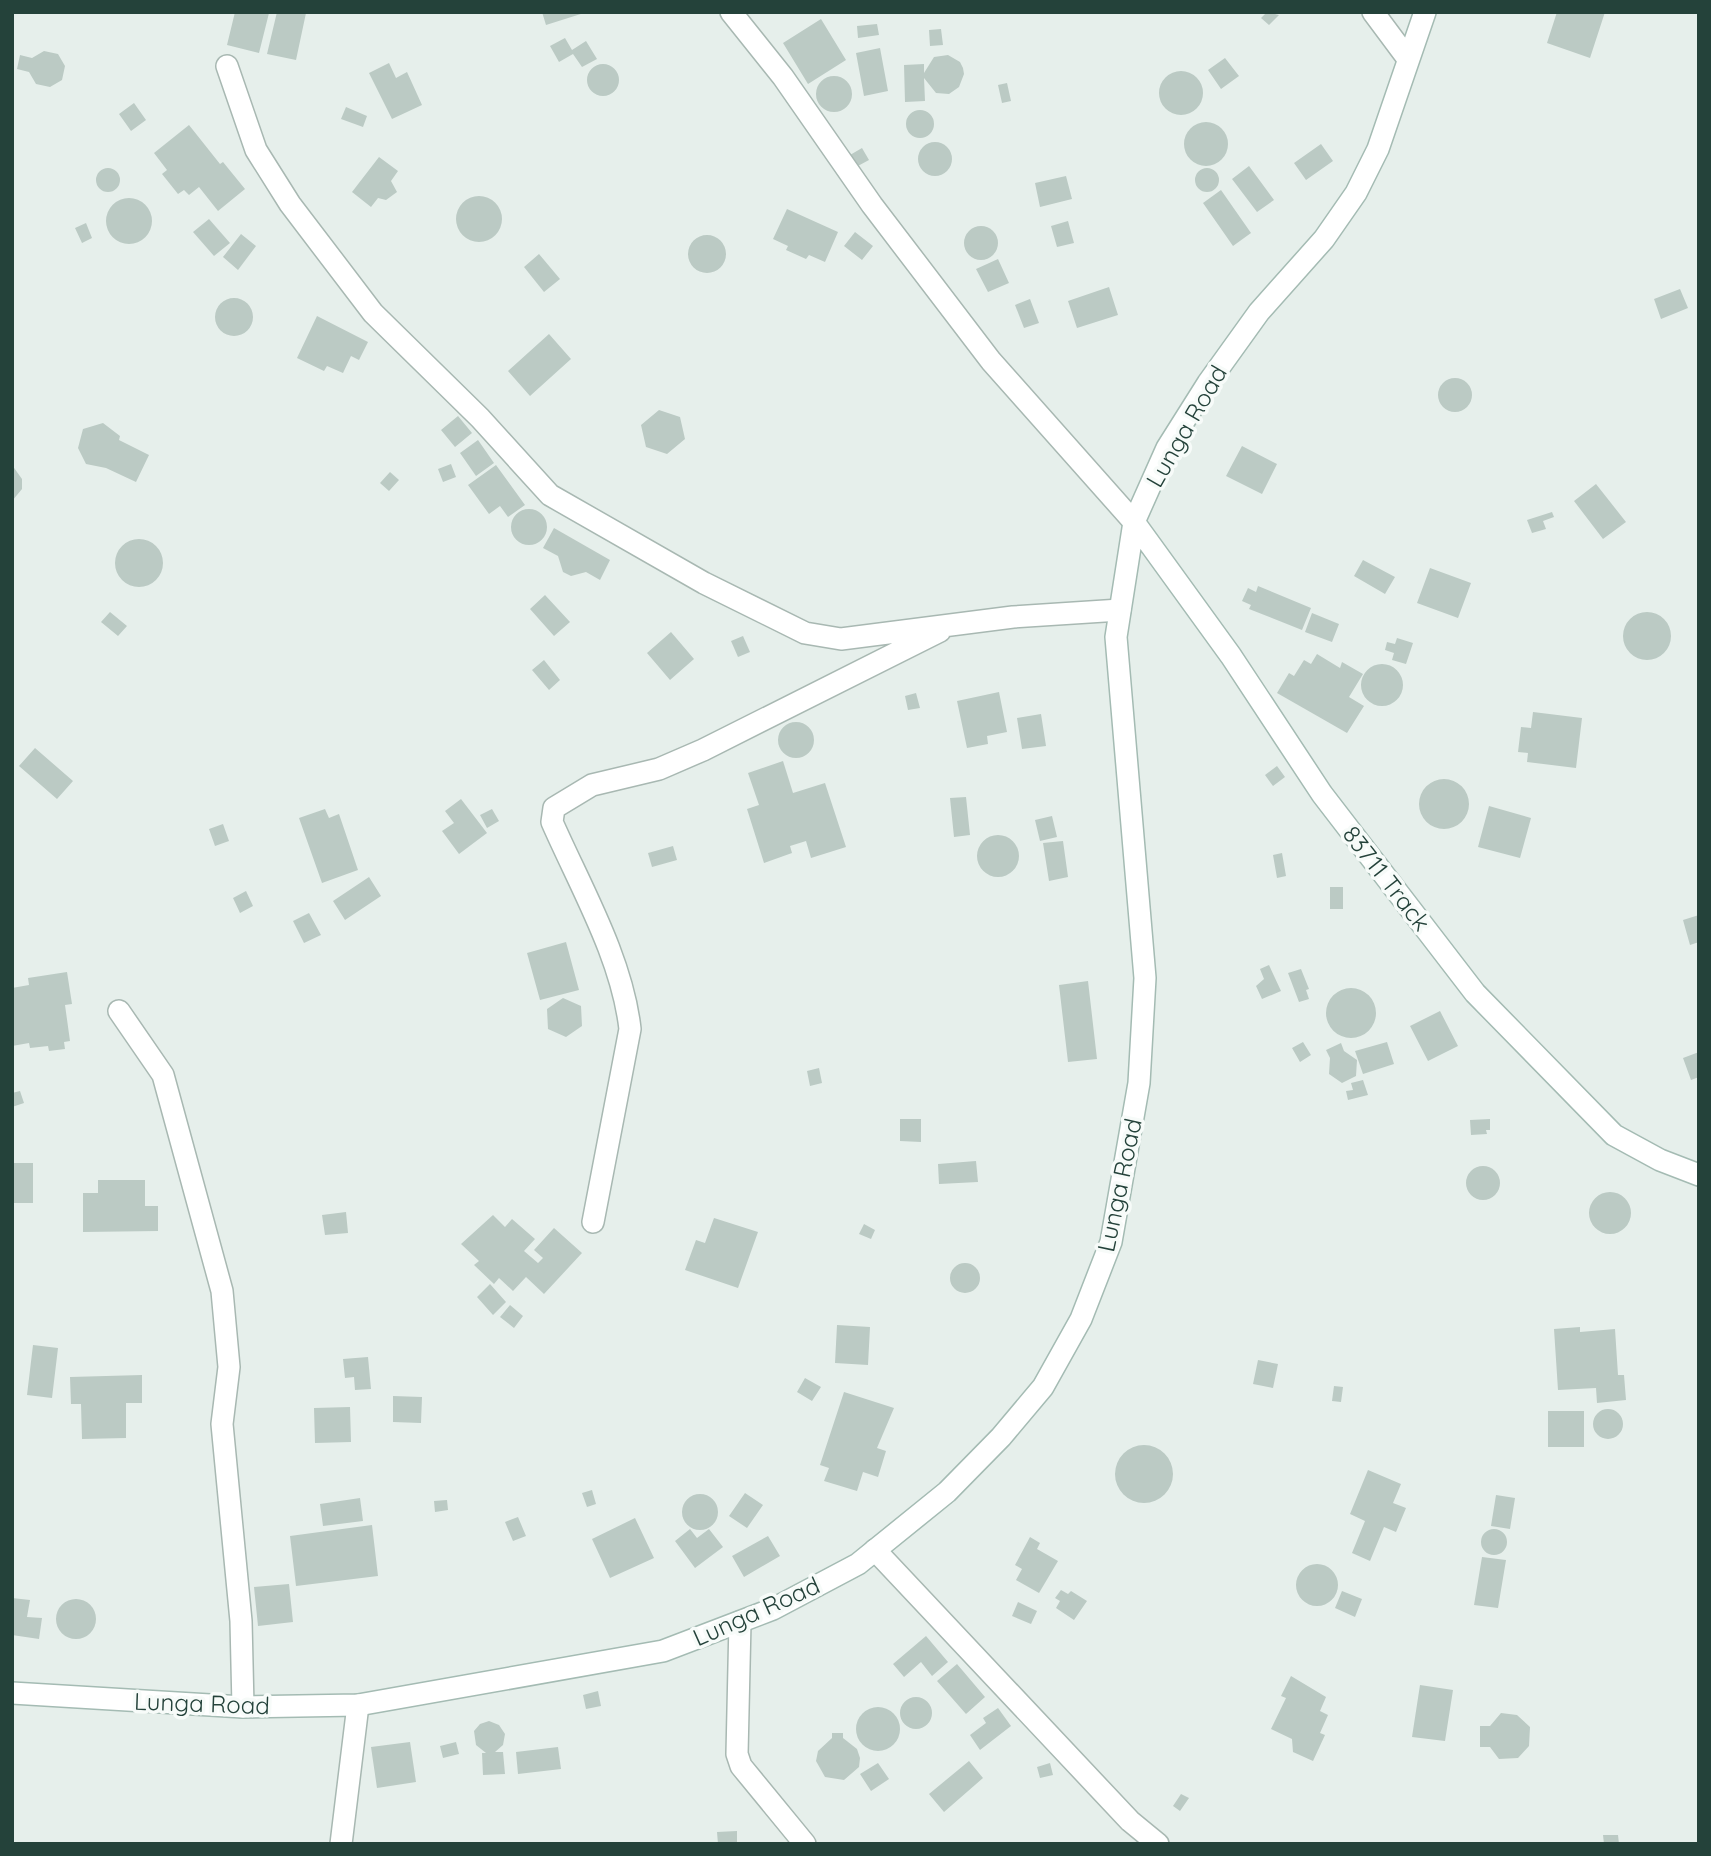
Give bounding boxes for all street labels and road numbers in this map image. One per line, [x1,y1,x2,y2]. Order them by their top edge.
street label: Lunga Road [1139,360,1233,492]
street label: 83711 Track [1337,819,1437,937]
street label: Lunga Road [1090,1115,1148,1255]
street label: Lunga Road [688,1570,824,1652]
street label: Lunga Road [134,1686,270,1720]

